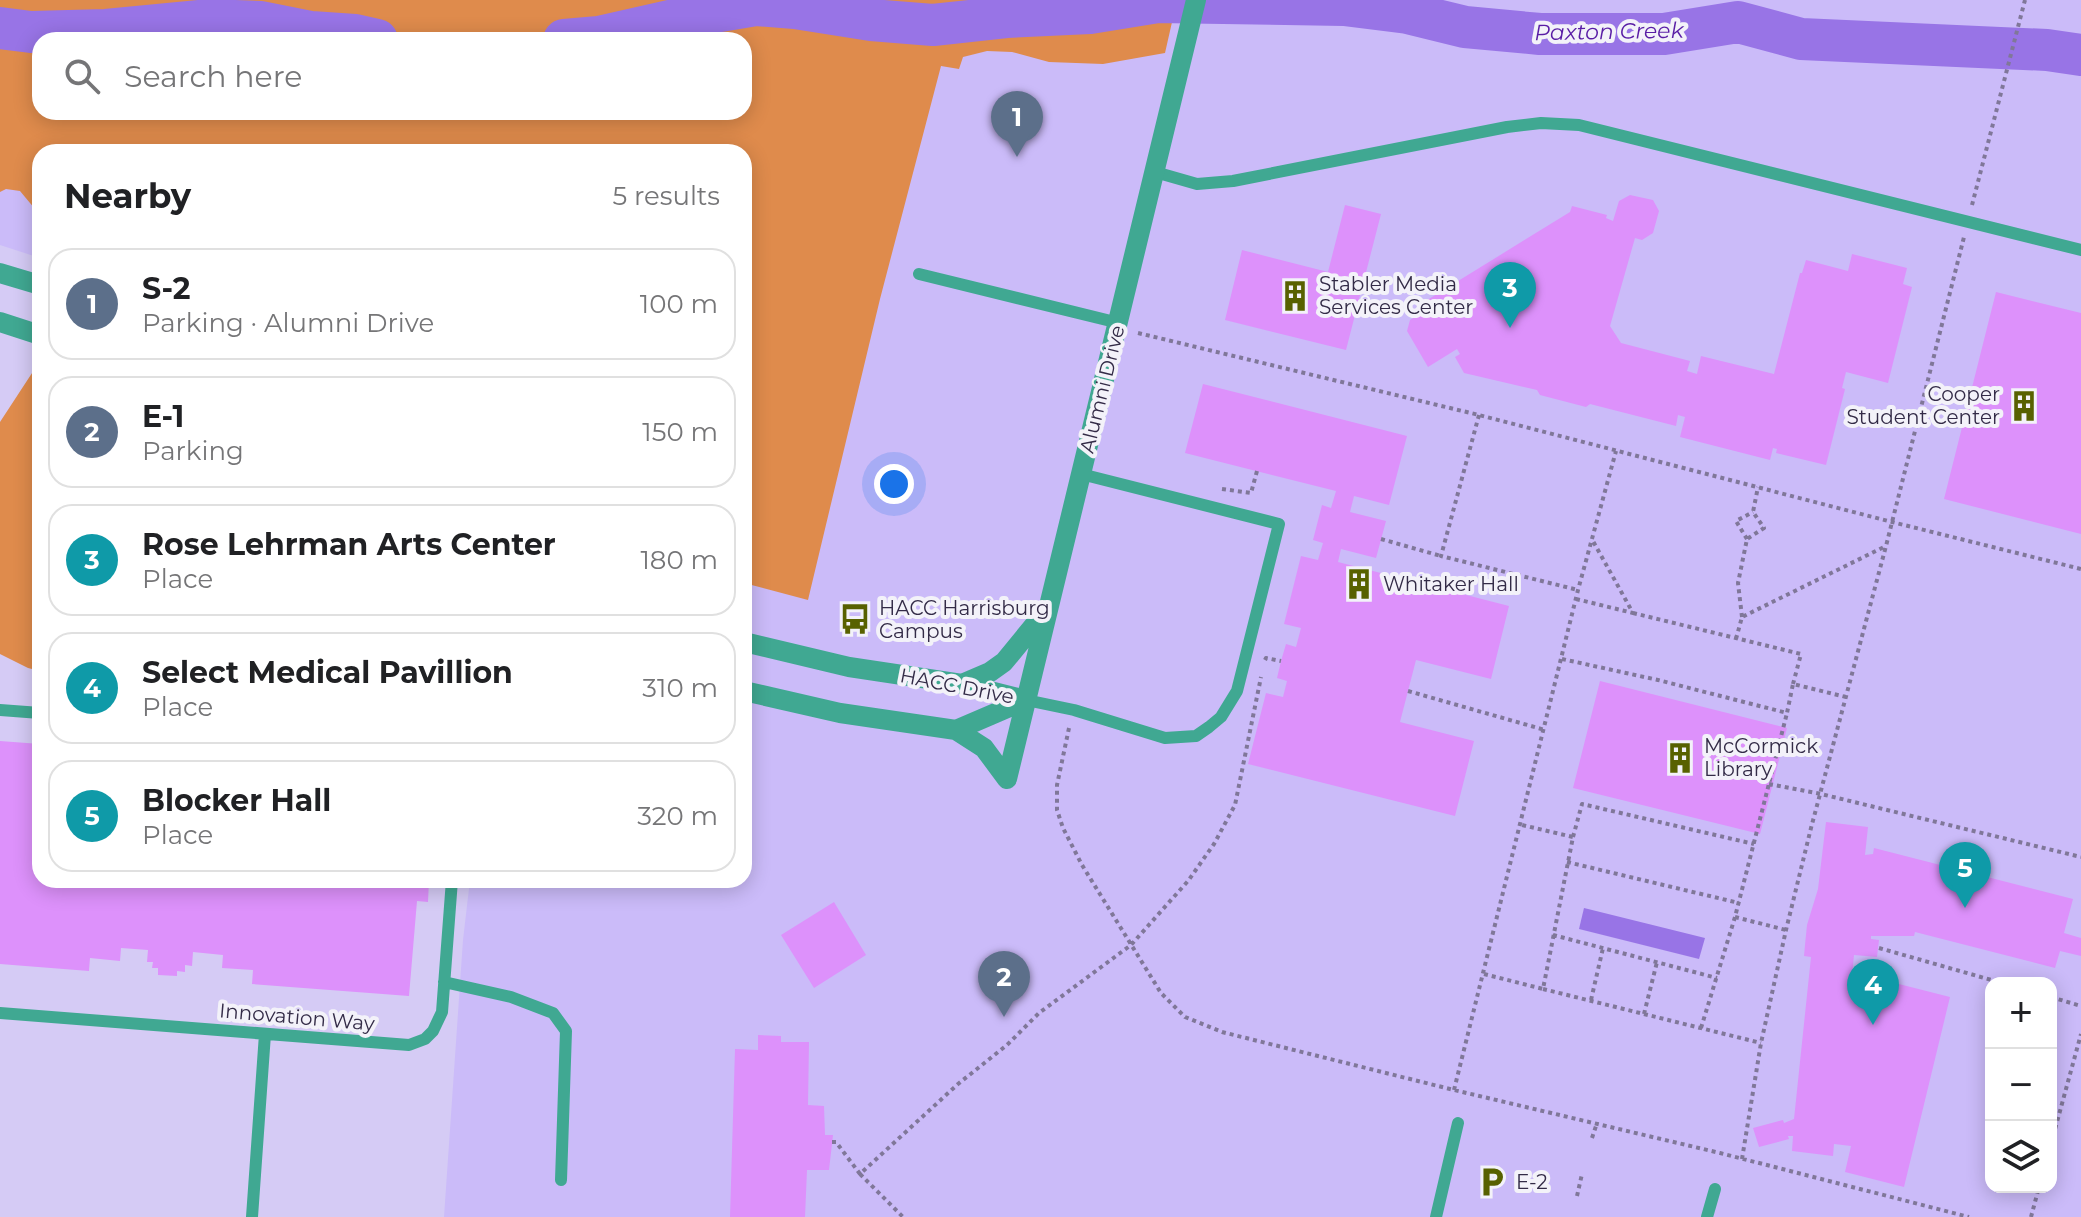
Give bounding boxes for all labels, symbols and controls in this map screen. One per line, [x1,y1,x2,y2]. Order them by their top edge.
water label: Paxton Creek [1534,17,1685,46]
search box [32,32,752,120]
icon: search [60,54,104,98]
text: Search here [124,58,302,95]
pin: 1 [991,91,1043,157]
text: Nearby [64,175,191,217]
text: 5 results [613,180,720,212]
pin: 3 [1484,262,1536,328]
text: S-2 [142,270,190,307]
place label: Stabler Media Services Center [1319,272,1473,319]
building icon: Stabler Media Services Center [1278,279,1312,313]
text: 1 [87,288,97,320]
text: 100 m [640,288,718,320]
text: Parking · Alumni Drive [142,307,434,339]
street label: Alumni Drive [1075,323,1129,455]
place label: Cooper Student Center [1846,382,2000,429]
building icon: Cooper Student Center [2007,389,2041,423]
text: E-1 [142,398,184,435]
text: 2 [84,416,100,448]
text: 150 m [642,416,718,448]
text: Parking [142,435,244,467]
your location [874,464,914,504]
text: Rose Lehrman Arts Center [142,526,556,563]
text: 3 [84,544,100,576]
text: 180 m [640,544,718,576]
text: Place [142,563,213,595]
building icon: Whitaker Hall [1342,567,1376,601]
place label: Whitaker Hall [1383,572,1519,596]
place label: HACC Harrisburg Campus [879,596,1050,643]
bus stop icon: HACC Harrisburg Campus [838,602,872,636]
text: Select Medical Pavillion [142,654,513,691]
street label: HACC Drive [898,663,1016,709]
text: 4 [83,672,101,704]
text: 310 m [642,672,718,704]
text: Place [142,691,213,723]
place label: McCormick Library [1704,734,1818,781]
building icon: McCormick Library [1663,741,1697,775]
text: Blocker Hall [142,782,331,819]
text: 5 [84,800,100,832]
text: 320 m [637,800,718,832]
text: Place [142,819,213,851]
pin: 5 [1939,842,1991,908]
pin: 2 [978,951,1030,1017]
pin: 4 [1847,959,1899,1025]
map controls [1985,977,2057,1193]
button: + [1985,977,2057,1049]
street label: Innovation Way [218,998,376,1036]
button: − [1985,1049,2057,1121]
button: layers [1985,1121,2057,1193]
parking icon: E-2 [1475,1165,1509,1199]
place label: E-2 [1516,1170,1548,1194]

